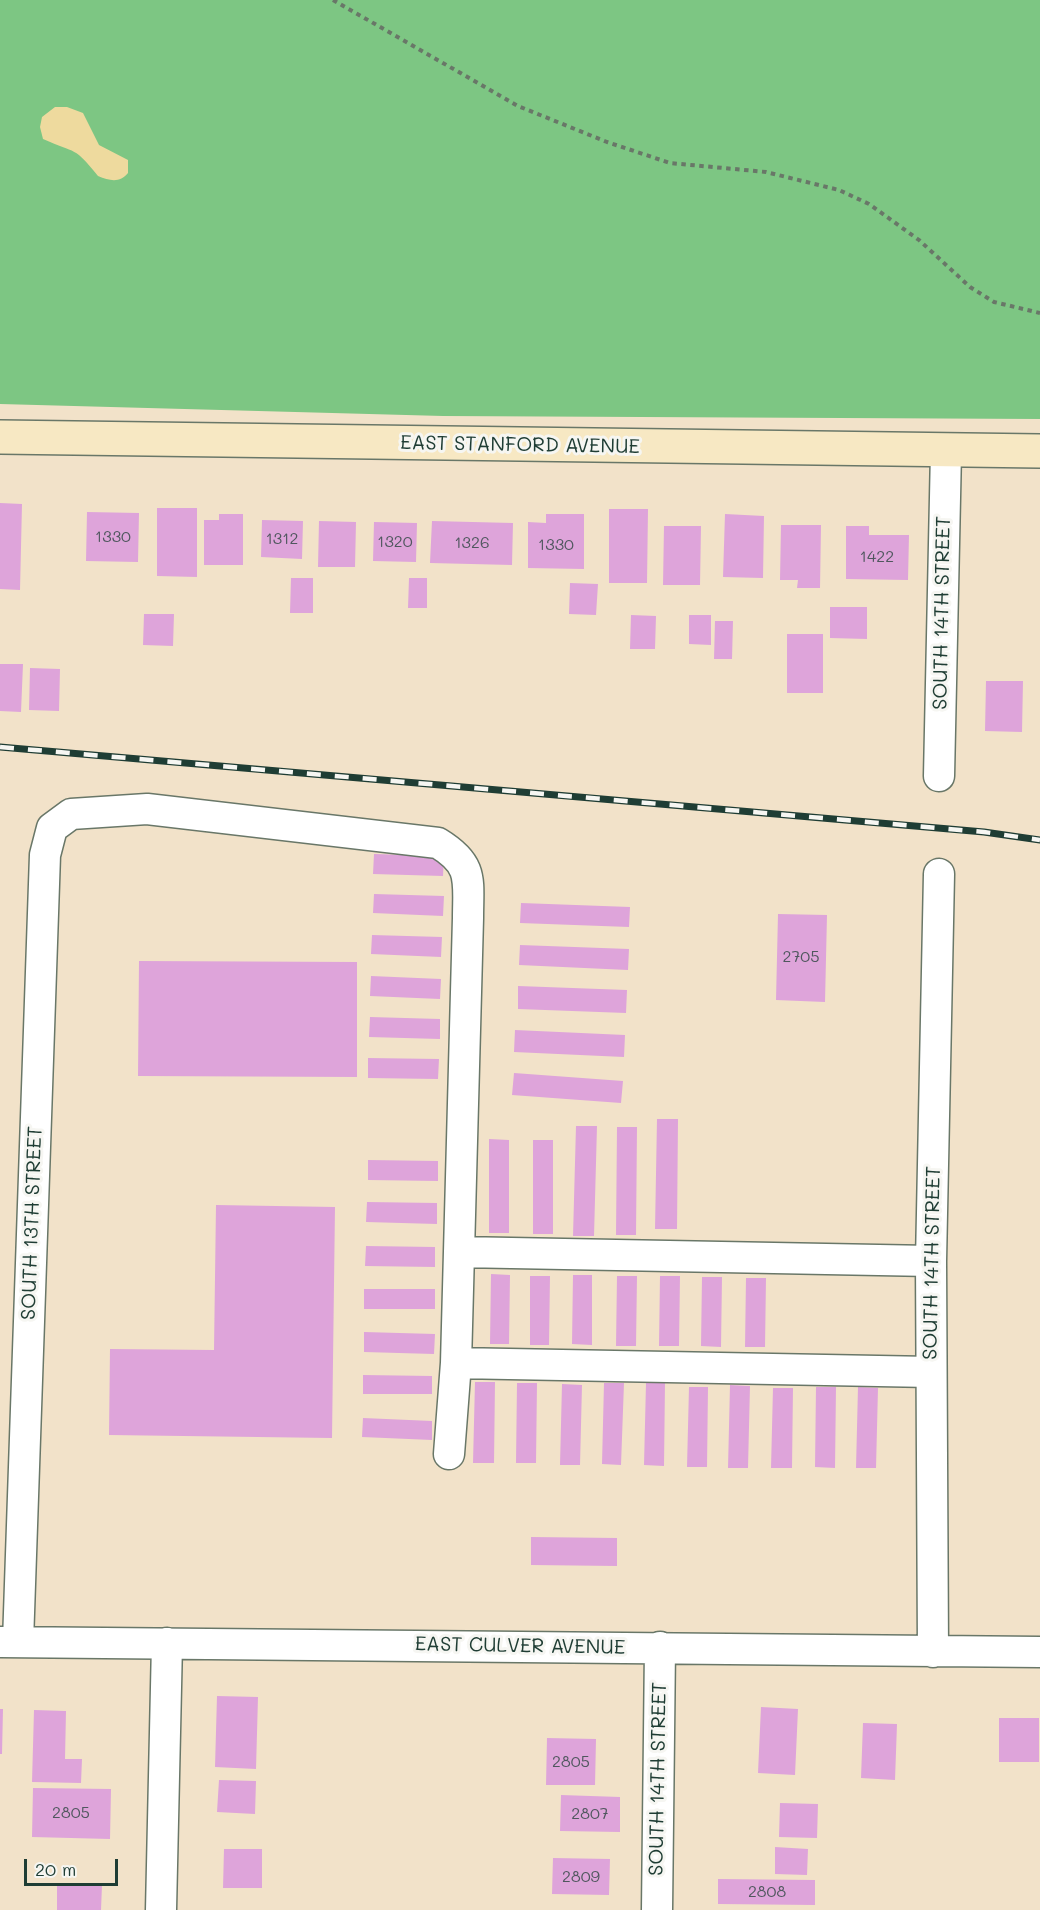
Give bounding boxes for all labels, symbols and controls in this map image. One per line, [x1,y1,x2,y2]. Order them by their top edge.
street label: EAST STANFORD AVENUE [400,431,640,459]
street label: SOUTH 14TH STREET [928,516,956,710]
house number: 1330 [95,527,131,547]
house number: 1312 [266,529,298,549]
house number: 1320 [377,532,413,552]
house number: 1326 [454,533,490,553]
house number: 1330 [538,535,574,555]
house number: 1422 [860,547,894,567]
house number: 2705 [782,947,820,967]
street label: SOUTH 13TH STREET [17,1126,47,1320]
street label: SOUTH 14TH STREET [918,1166,946,1360]
street label: EAST CULVER AVENUE [415,1632,625,1660]
street label: SOUTH 14TH STREET [644,1682,672,1876]
house number: 2805 [552,1752,590,1772]
house number: 2805 [52,1803,90,1823]
house number: 2807 [571,1804,609,1824]
scale bar [27,1847,122,1885]
text: 20 m [35,1857,76,1881]
house number: 2809 [562,1867,600,1887]
house number: 2808 [748,1882,786,1902]

